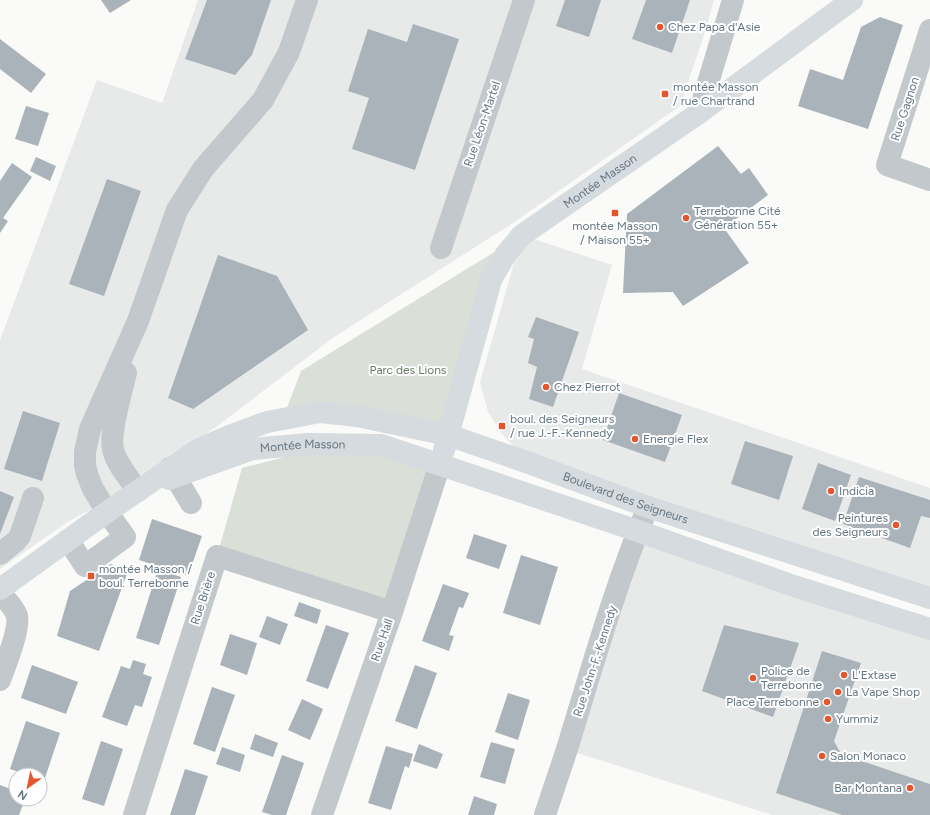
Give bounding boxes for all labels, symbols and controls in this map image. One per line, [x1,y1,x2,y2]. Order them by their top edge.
place label: Chez Papa d'Asie [668,20,761,34]
marker: Chez Papa d'Asie [655,22,665,32]
street label: Rue Gagnon [888,75,922,143]
street label: Rue Léon-Martel [461,80,503,168]
place label: montée Masson / rue Chartrand [673,80,759,108]
marker: montée Masson / rue Chartrand [660,89,670,99]
street label: Montée Masson [561,151,639,211]
place label: Terrebonne Cité Génération 55+ [694,204,781,232]
marker: montée Masson / Maison 55+ [610,208,620,218]
marker: Terrebonne Cité Génération 55+ [681,213,691,223]
place label: montée Masson / Maison 55+ [572,219,658,247]
park label: Parc des Lions [370,363,447,377]
place label: Chez Pierrot [554,380,621,394]
marker: Chez Pierrot [541,382,551,392]
place label: boul. des Seigneurs / rue J.-F.-Kennedy [510,412,615,440]
marker: boul. des Seigneurs / rue J.-F.-Kennedy [497,421,507,431]
place label: Energie Flex [643,432,708,446]
marker: Energie Flex [630,434,640,444]
street label: Montée Masson [259,437,346,455]
street label: Boulevard des Seigneurs [561,469,690,527]
place label: Indicia [839,484,874,498]
marker: Indicia [826,486,836,496]
place label: Peintures des Seigneurs [813,511,888,539]
marker: Peintures des Seigneurs [891,520,901,530]
place label: montée Masson / boul. Terrebonne [99,562,193,590]
street label: Rue Brière [188,569,218,626]
marker: montée Masson / boul. Terrebonne [86,571,96,581]
street label: Rue John-F.-Kennedy [570,603,620,718]
street label: Rue Hall [368,617,396,663]
place label: Police de Terrebonne [761,664,822,692]
place label: L'Extase [852,668,897,682]
marker: L'Extase [839,670,849,680]
marker: Police de Terrebonne [748,673,758,683]
place label: La Vape Shop [846,685,920,699]
marker: La Vape Shop [833,687,843,697]
place label: Place Terrebonne [726,695,819,709]
marker: Place Terrebonne [822,697,832,707]
place label: Yummiz [836,712,879,726]
marker: Yummiz [823,714,833,724]
place label: Salon Monaco [830,749,906,763]
marker: Salon Monaco [817,751,827,761]
north arrow [8,767,48,807]
place label: Bar Montana [834,781,902,795]
marker: Bar Montana [905,783,915,793]
text: N [16,787,30,803]

